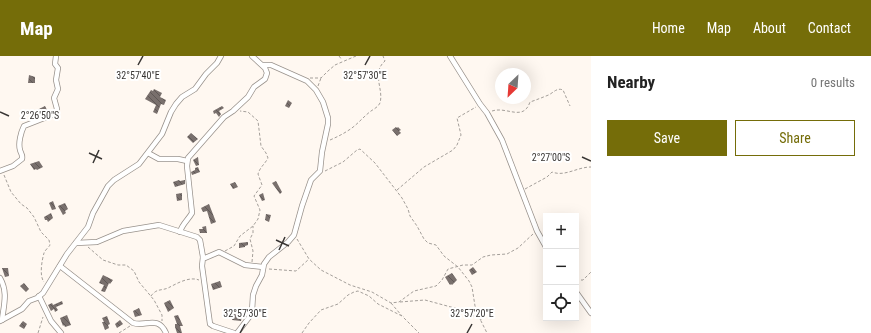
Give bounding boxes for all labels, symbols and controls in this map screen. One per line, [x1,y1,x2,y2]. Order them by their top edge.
text: Map [20,17,53,40]
text: Home [652,20,685,36]
text: Map [707,20,731,36]
text: About [753,20,786,36]
text: Contact [808,20,851,36]
north arrow [495,68,531,104]
text: 32°57'40"E [116,70,160,81]
text: 32°57'30"E [343,70,387,81]
text: Nearby [607,72,655,92]
text: 0 results [811,75,855,90]
text: 2°26'50"S [21,110,59,121]
button: Save [607,120,727,156]
button: Share [735,120,855,156]
text: 2°27'00"S [532,152,570,163]
map controls [543,213,579,321]
button: + [543,213,579,249]
button: − [543,249,579,285]
button: locate [543,285,579,321]
text: 32°57'30"E [223,308,267,319]
text: 32°57'20"E [450,308,494,319]

